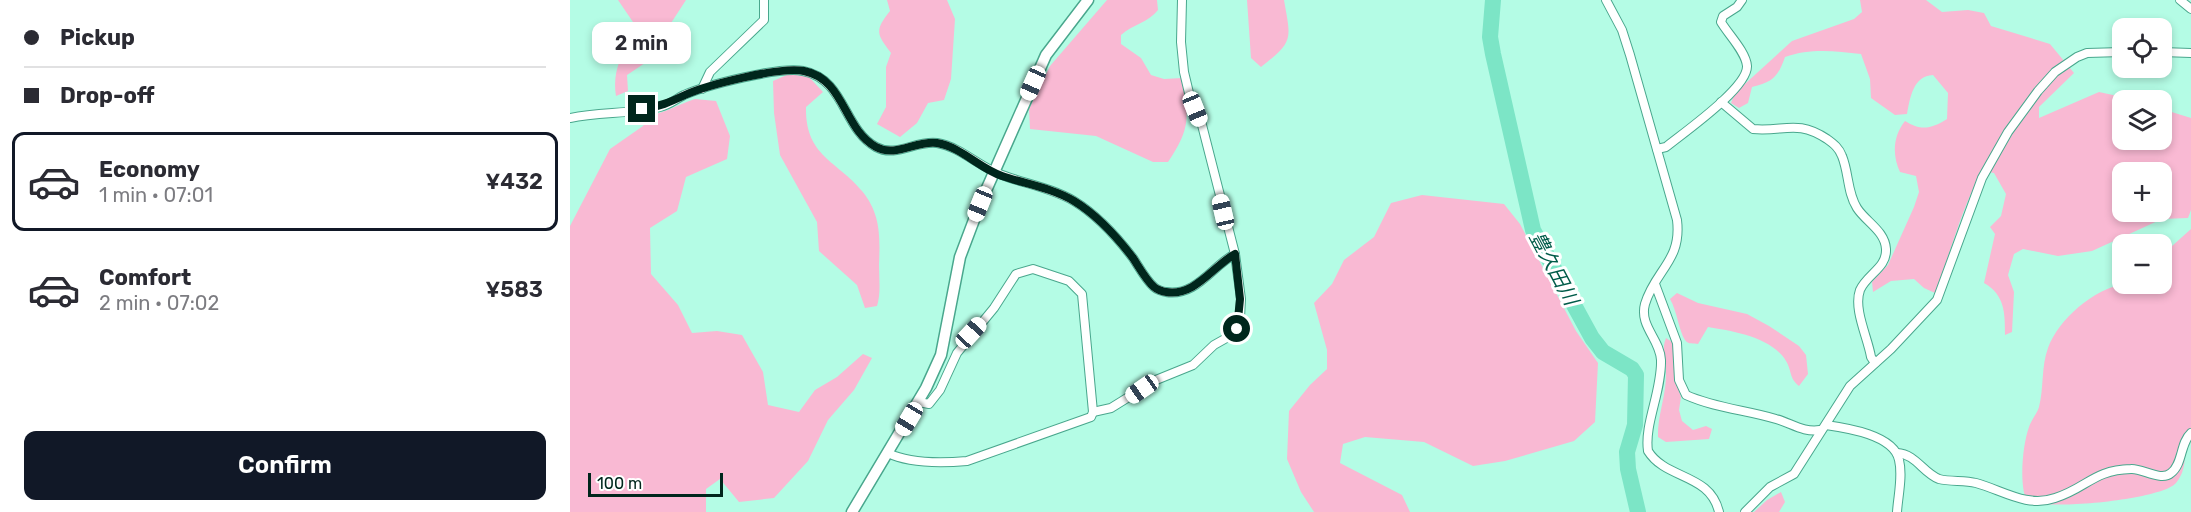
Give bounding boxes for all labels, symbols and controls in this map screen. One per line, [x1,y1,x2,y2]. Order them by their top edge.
map controls [2112,18,2172,294]
button: locate [2112,18,2172,78]
callout: 2 min [592,22,692,64]
text: Pickup [60,24,135,51]
text: 2 min [615,31,668,55]
car [1017,63,1049,103]
text: Drop-off [60,82,155,109]
car [1180,89,1210,129]
button: layers [2112,90,2172,150]
route end [628,95,655,122]
icon: car [27,155,81,209]
text: Economy [99,156,200,183]
button: + [2112,162,2172,222]
text: ¥432 [485,168,543,195]
text: 1 min · 07:01 [99,183,213,207]
car [965,184,995,224]
car [1210,192,1236,232]
water label: 豊久田川 [1525,227,1584,311]
button: − [2112,234,2172,294]
icon: car [27,263,81,317]
text: Comfort [99,264,191,291]
text: ¥583 [486,276,543,303]
text: 2 min · 07:02 [99,291,219,315]
car [952,314,990,352]
route start [1223,315,1250,342]
car [1122,371,1162,407]
car [892,399,926,439]
button: Confirm [24,431,546,500]
scale bar [588,470,723,498]
text: 100 m [597,474,642,493]

